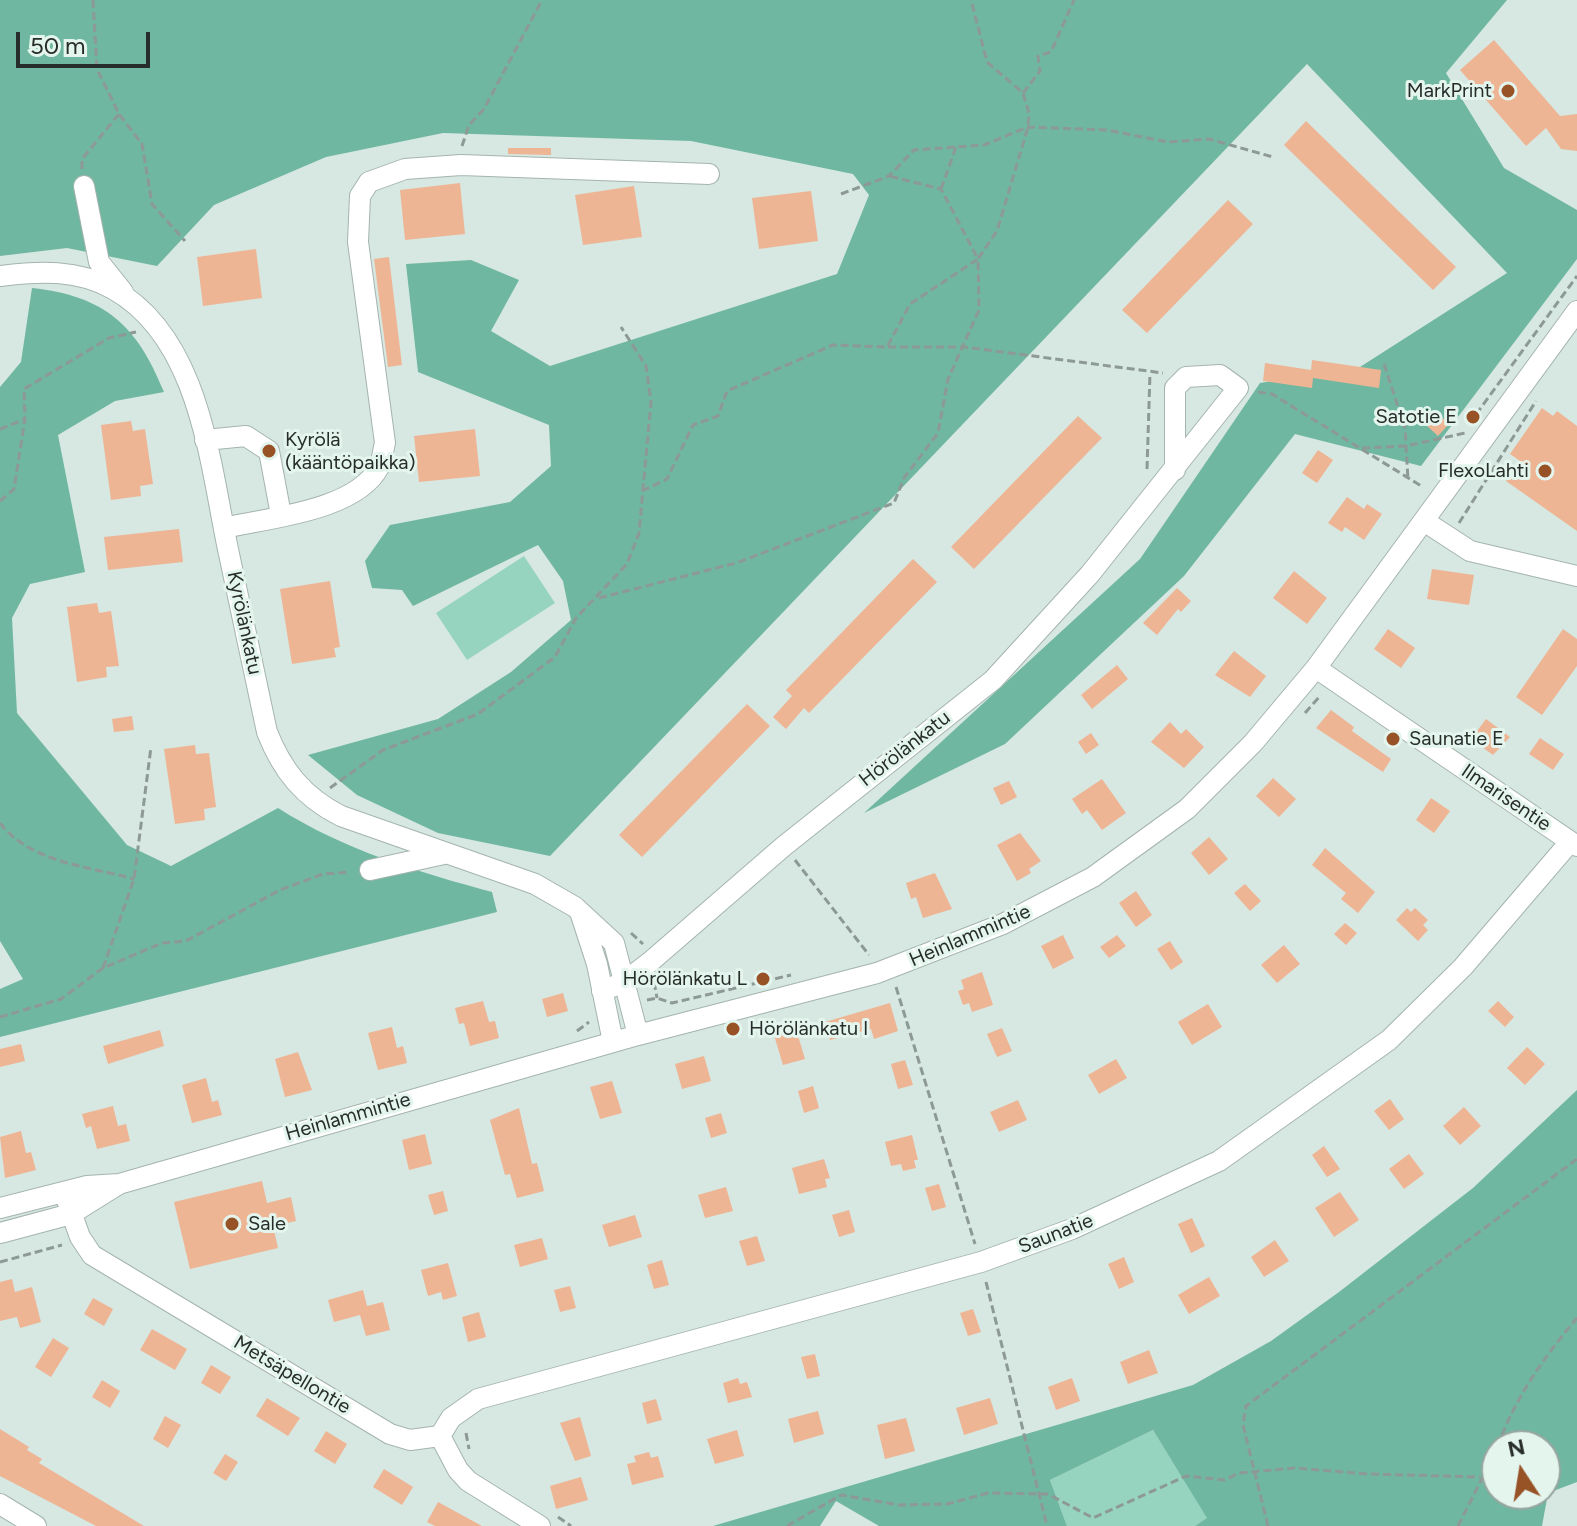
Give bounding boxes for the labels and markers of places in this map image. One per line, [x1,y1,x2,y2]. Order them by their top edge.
place label: MarkPrint [1407,79,1492,103]
marker: MarkPrint [1499,82,1517,100]
place label: Satotie E [1376,405,1457,429]
marker: Satotie E [1464,408,1482,426]
place label: Kyrölä (kääntöpaikka) [285,428,415,475]
marker: Kyrölä (kääntöpaikka) [260,442,278,460]
place label: FlexoLahti [1438,459,1529,483]
marker: FlexoLahti [1536,462,1554,480]
place label: Saunatie E [1409,727,1504,751]
marker: Saunatie E [1384,730,1402,748]
place label: Hörölänkatu L [623,967,747,991]
marker: Hörölänkatu L [754,970,772,988]
place label: Hörölänkatu I [749,1017,868,1041]
marker: Hörölänkatu I [724,1020,742,1038]
place label: Sale [248,1212,286,1236]
marker: Sale [223,1215,241,1233]

